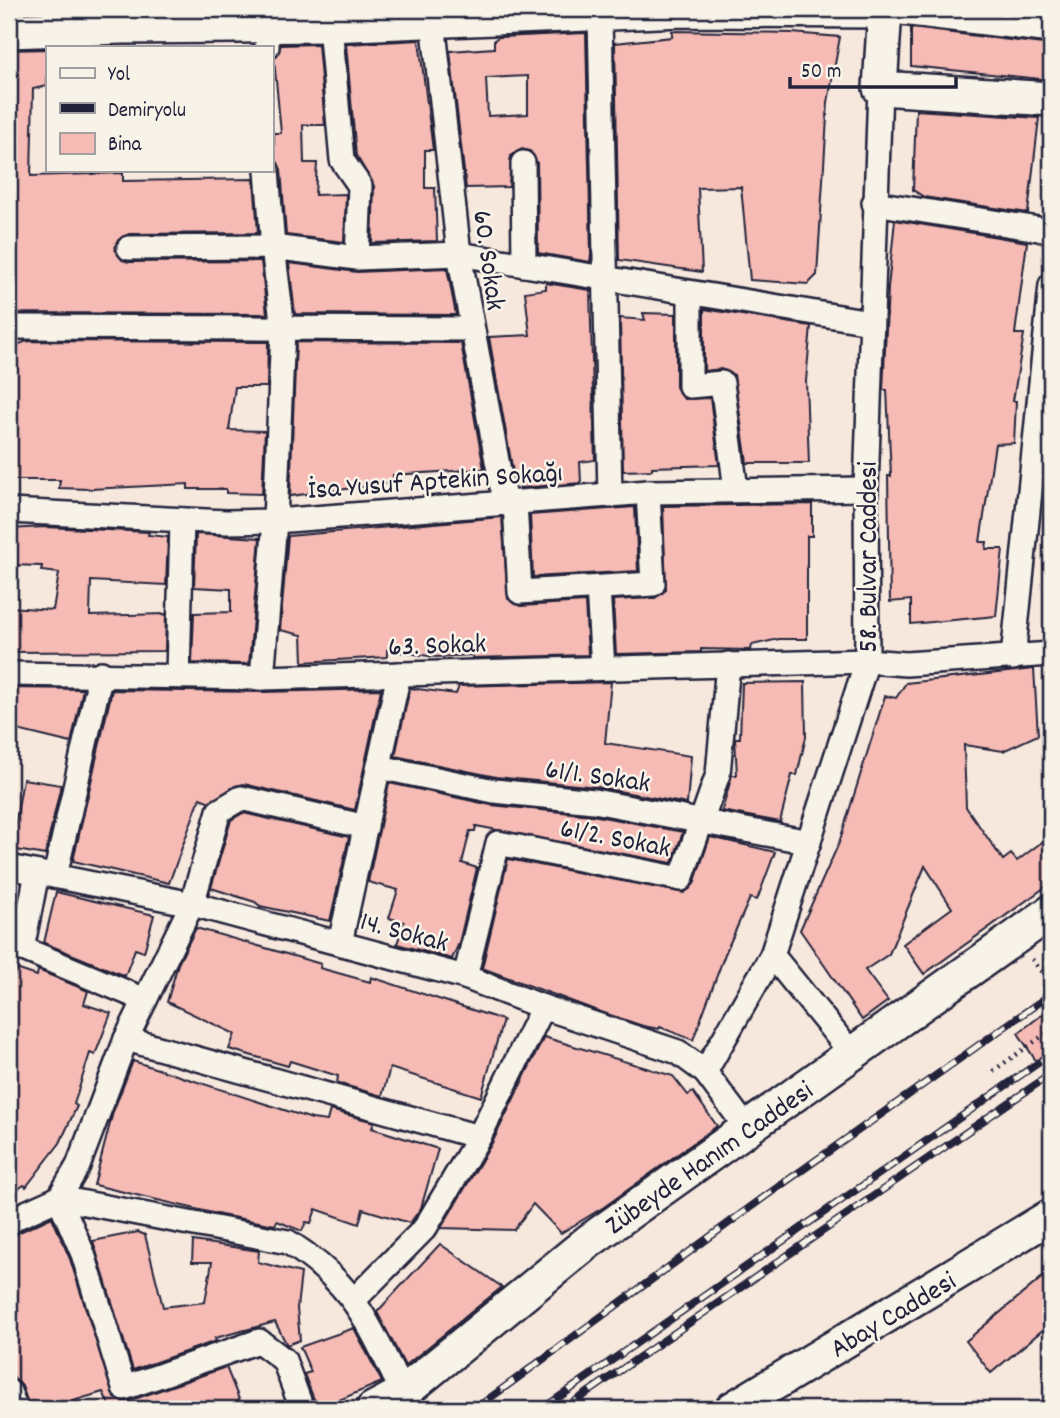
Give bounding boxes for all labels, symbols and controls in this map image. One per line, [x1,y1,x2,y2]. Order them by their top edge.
legend [46,46,273,172]
scale bar [790,46,957,90]
text: 50 m [801,58,841,88]
text: Yol [108,61,130,91]
text: Demiryolu [108,97,186,127]
text: Bina [108,131,142,161]
street label: 60. Sokak [459,208,513,313]
street label: İsa Yusuf Aptekin Sokağı [307,455,564,513]
street label: 58. Bulvar Caddesi [851,461,891,653]
street label: 63. Sokak [387,626,487,670]
street label: 61/1. Sokak [542,752,653,806]
street label: 61/2. Sokak [556,811,674,871]
street label: 14. Sokak [355,904,452,966]
street label: Zübeyde Hanım Caddesi [599,1073,823,1247]
street label: Abay Caddesi [824,1264,965,1371]

